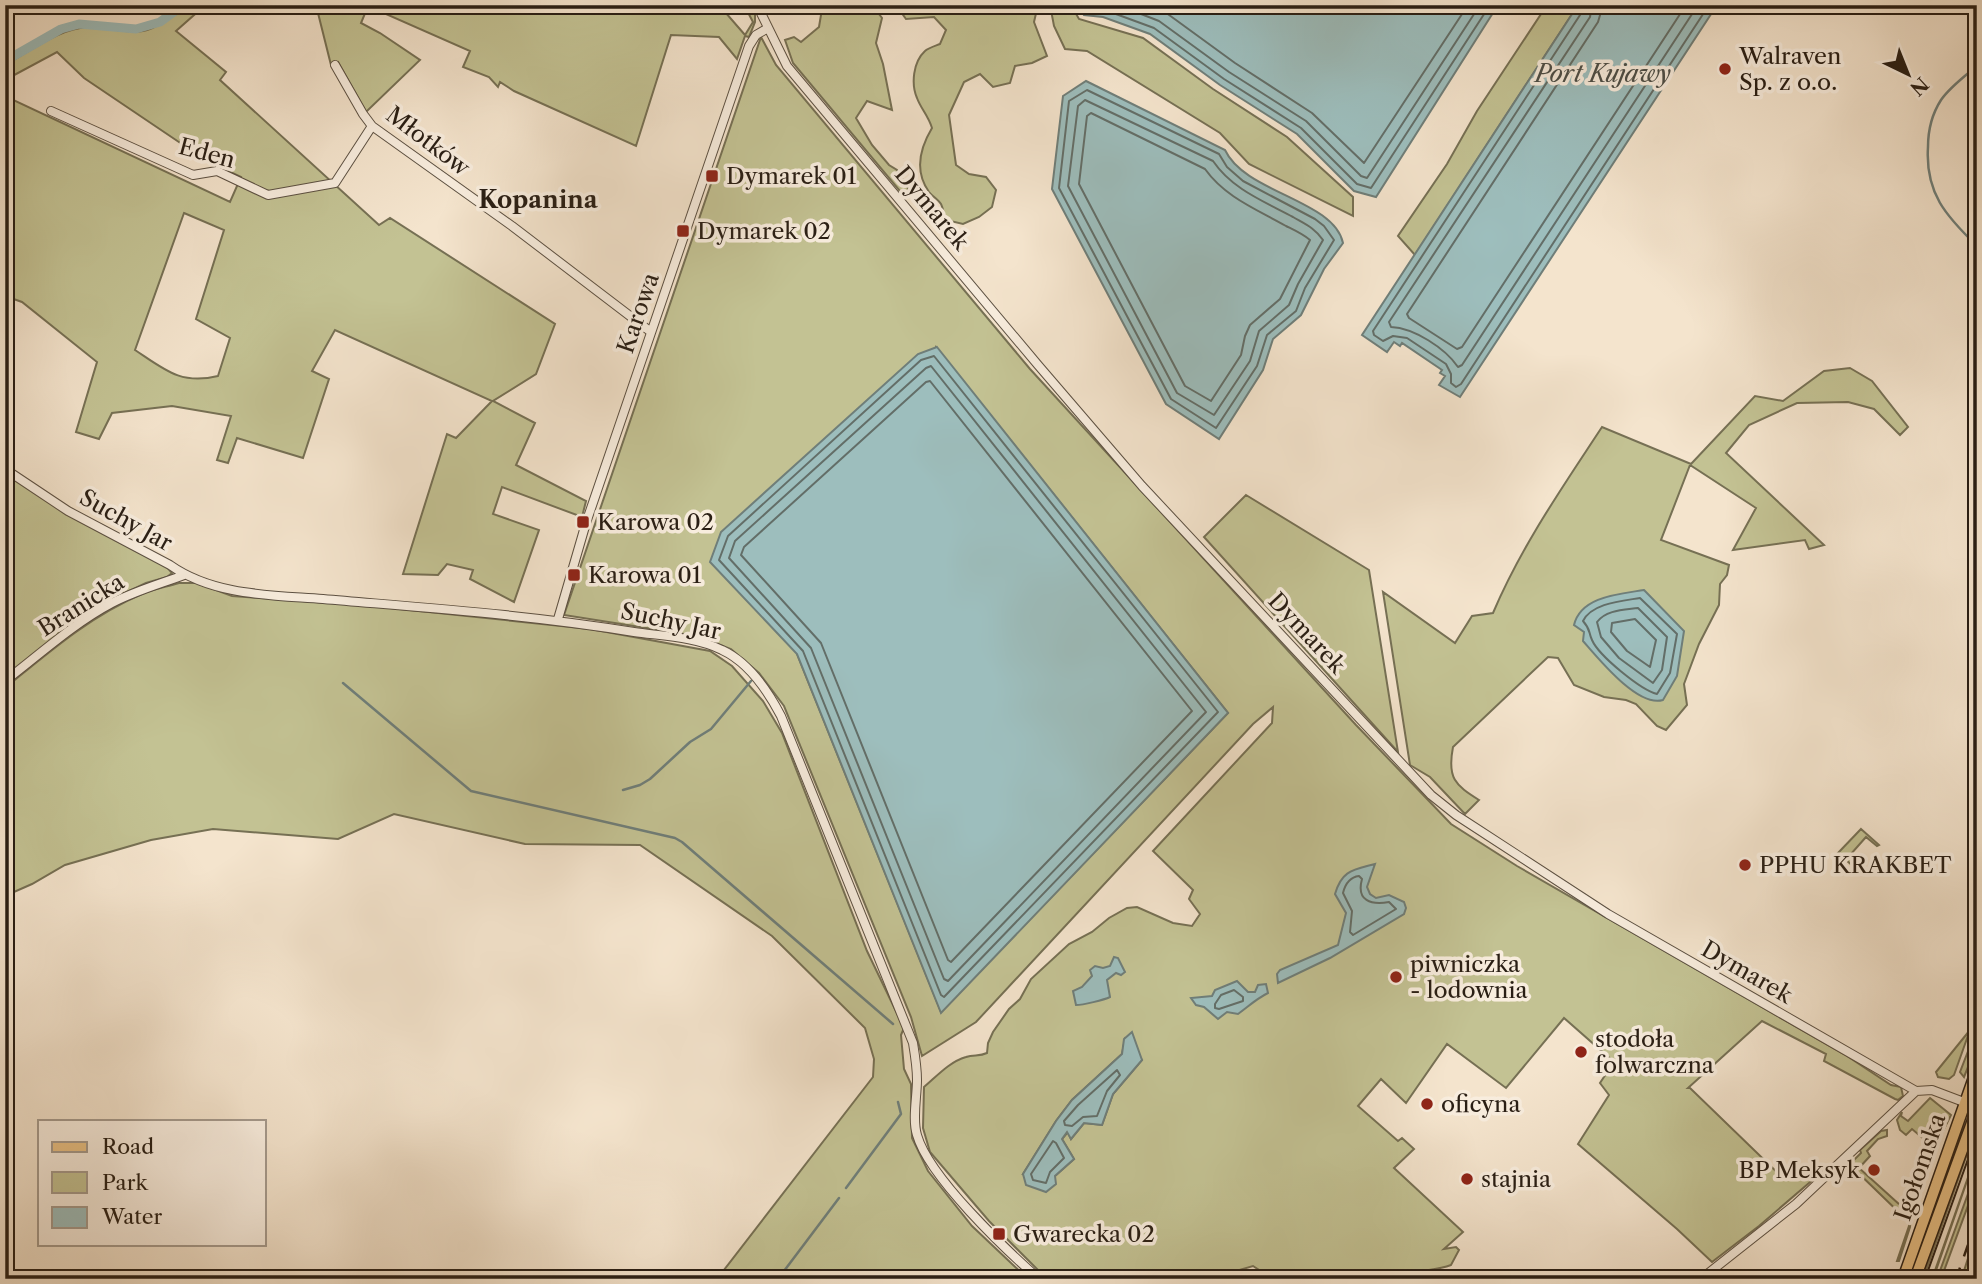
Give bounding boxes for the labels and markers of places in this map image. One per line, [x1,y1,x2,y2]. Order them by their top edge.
place label: Walraven Sp. z o.o. [1738,42,1841,96]
marker: Walraven Sp. z o.o. [1717,61,1733,77]
place label: Dymarek 01 [726,162,857,190]
marker: Dymarek 01 [704,168,720,184]
place label: Dymarek 02 [697,217,831,245]
marker: Dymarek 02 [675,223,691,239]
place label: Karowa 02 [597,508,714,536]
marker: Karowa 02 [575,514,591,530]
place label: Karowa 01 [588,561,702,589]
marker: Karowa 01 [566,567,582,583]
place label: PPHU KRAKBET [1759,851,1952,879]
marker: PPHU KRAKBET [1737,857,1753,873]
place label: piwniczka - lodownia [1410,950,1528,1004]
marker: piwniczka - lodownia [1388,969,1404,985]
place label: stodoła folwarczna [1595,1025,1715,1079]
marker: stodoła folwarczna [1573,1044,1589,1060]
place label: oficyna [1441,1090,1521,1118]
marker: oficyna [1419,1096,1435,1112]
place label: BP Meksyk [1739,1156,1862,1184]
marker: BP Meksyk [1866,1162,1882,1178]
place label: stajnia [1481,1165,1552,1193]
marker: stajnia [1459,1171,1475,1187]
place label: Gwarecka 02 [1013,1220,1155,1248]
marker: Gwarecka 02 [991,1226,1007,1242]

